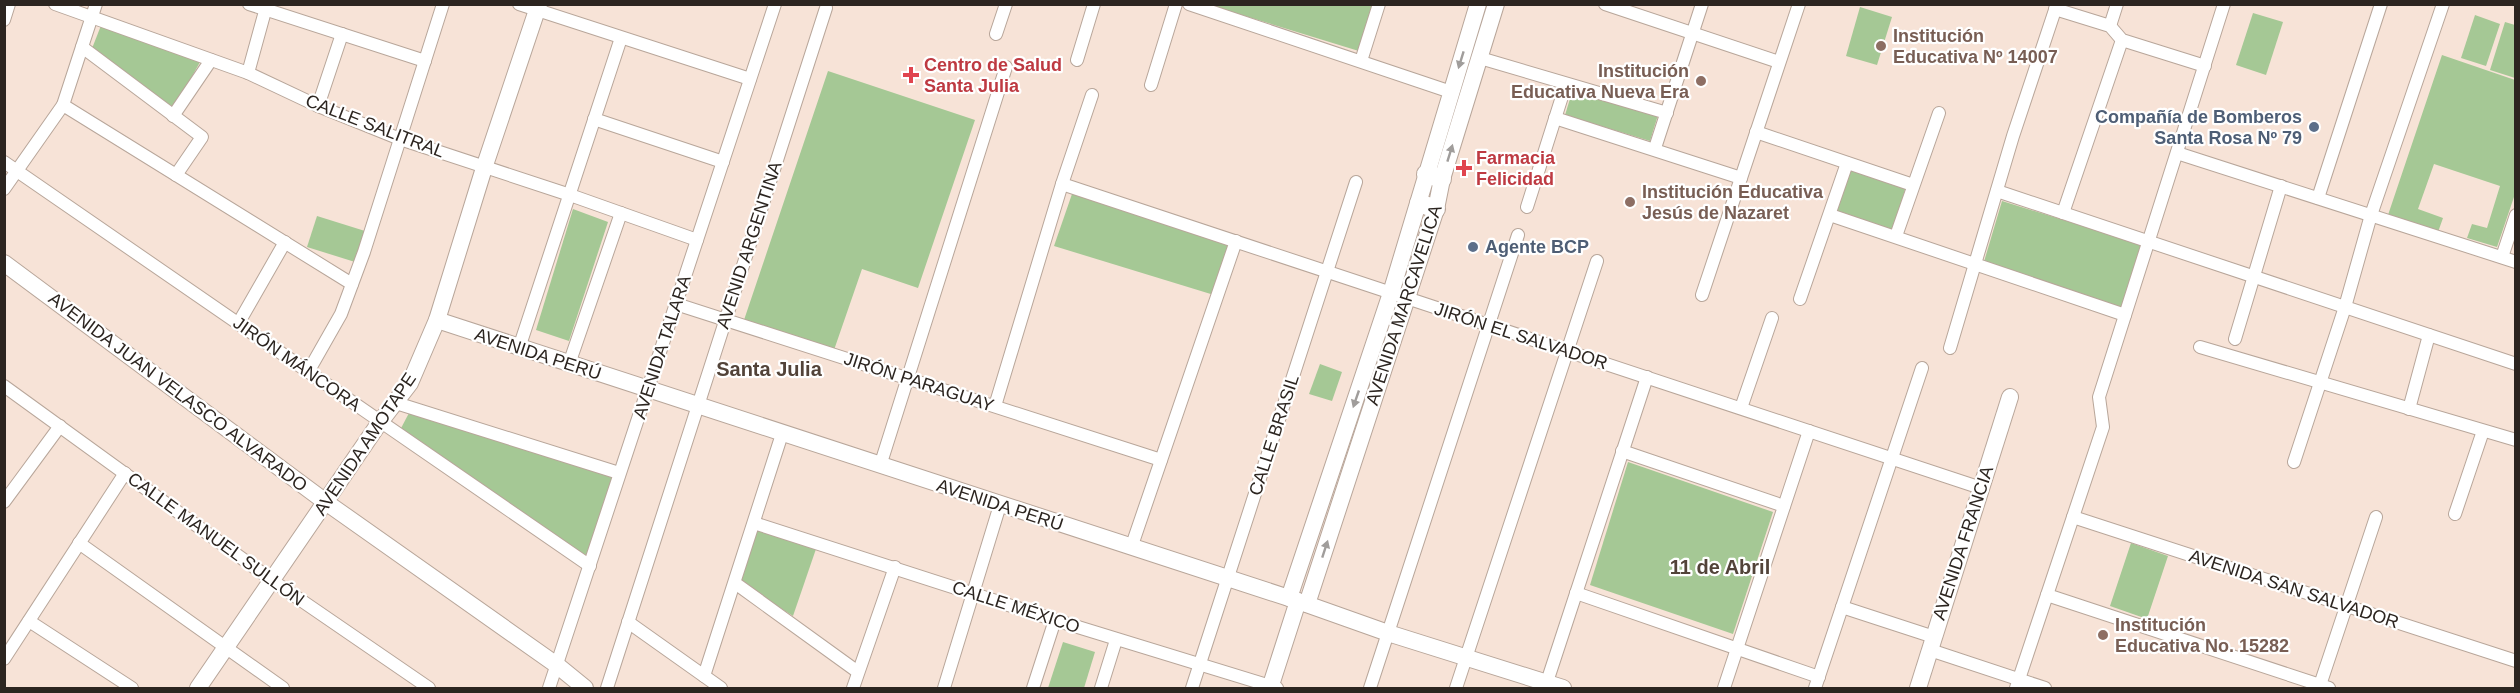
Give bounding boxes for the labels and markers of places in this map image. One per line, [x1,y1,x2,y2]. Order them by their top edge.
place label: Institución Educativa Nº 14007 [1893,26,2058,67]
marker: Institución Educativa Nº 14007 [1874,39,1888,53]
place label: Centro de Salud Santa Julia [924,55,1062,96]
place label: Institución Educativa Nueva Era [1511,61,1690,102]
marker: Centro de Salud Santa Julia [902,66,920,84]
marker: Institución Educativa Nueva Era [1694,74,1708,88]
place label: Compañía de Bomberos Santa Rosa Nº 79 [2095,107,2302,148]
marker: Compañía de Bomberos Santa Rosa Nº 79 [2307,120,2321,134]
place label: Farmacia Felicidad [1476,148,1556,189]
marker: Farmacia Felicidad [1457,161,1471,175]
place label: Institución Educativa Jesús de Nazaret [1642,182,1824,223]
marker: Institución Educativa Jesús de Nazaret [1623,195,1637,209]
place label: Agente BCP [1485,237,1589,257]
marker: Agente BCP [1466,240,1480,254]
place label: Institución Educativa No. 15282 [2115,615,2289,656]
marker: Institución Educativa No. 15282 [2096,628,2110,642]

